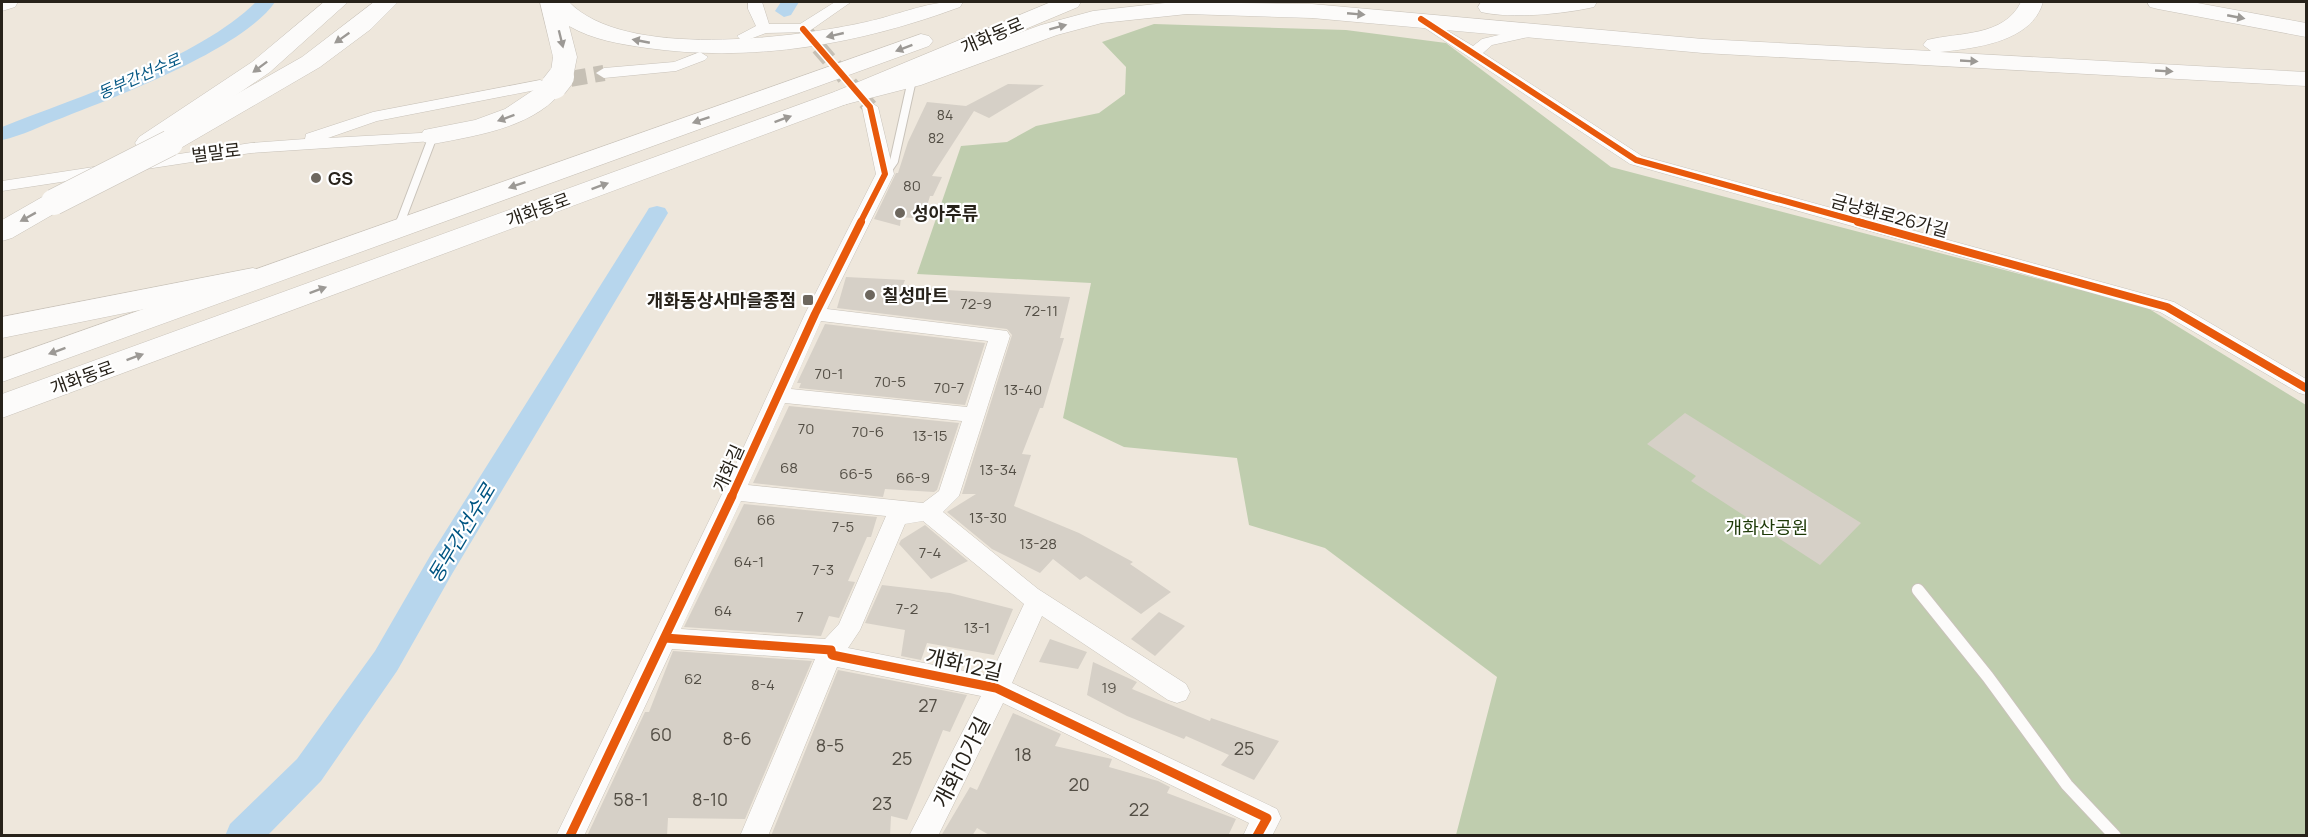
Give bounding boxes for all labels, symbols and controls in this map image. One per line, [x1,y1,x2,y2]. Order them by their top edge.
one-way arrow [1346,9,1365,19]
street label: 개화동로 [957,11,1027,59]
one-way arrow [2226,13,2245,22]
one-way arrow [1049,22,1067,32]
one-way arrow [556,30,566,48]
one-way arrow [826,30,844,40]
one-way arrow [334,32,350,44]
one-way arrow [632,36,651,45]
one-way arrow [895,43,913,53]
water label: 동부간선수로 [94,47,185,104]
one-way arrow [1960,56,1979,65]
one-way arrow [252,60,268,73]
one-way arrow [2154,67,2173,76]
house number: 84 [937,105,953,124]
one-way arrow [497,113,515,123]
one-way arrow [774,114,792,123]
one-way arrow [692,115,710,125]
house number: 82 [928,128,944,147]
street label: 벌말로 [190,137,242,167]
place label: GS [328,166,353,190]
marker: GS [309,171,323,185]
house number: 80 [903,175,921,196]
one-way arrow [508,181,526,191]
one-way arrow [591,181,609,191]
street label: 개화동로 [503,186,573,232]
street label: 금낭화로26가길 [1829,188,1951,242]
place label: 성아주류 [912,201,978,225]
marker: 성아주류 [893,206,907,220]
one-way arrow [19,212,36,222]
place label: 칠성마트 [882,283,948,307]
one-way arrow [309,284,327,294]
place label: 개화동상사마을종점 [647,288,796,312]
marker: 칠성마트 [863,288,877,302]
marker: 개화동상사마을종점 [801,293,815,307]
house number: 72-9 [960,293,992,314]
house number: 72-11 [1024,300,1058,321]
one-way arrow [48,347,66,356]
one-way arrow [126,352,144,361]
street label: 개화동로 [47,354,117,400]
house number: 70-1 [815,363,843,384]
house number: 70-5 [874,371,906,392]
house number: 70-7 [934,377,964,398]
house number: 13-40 [1004,379,1042,400]
house number: 70 [798,418,814,439]
house number: 70-6 [852,421,884,442]
house number: 13-15 [913,425,947,446]
street label: 개화길 [707,440,749,496]
house number: 68 [780,457,798,478]
house number: 13-34 [979,459,1017,480]
house number: 66-5 [839,463,873,484]
house number: 66-9 [896,467,930,488]
water label: 동부간선수로 [421,477,502,587]
house number: 13-30 [969,507,1007,528]
house number: 66 [757,509,775,530]
park label: 개화산공원 [1726,515,1808,539]
house number: 7-5 [832,516,854,537]
house number: 13-28 [1019,533,1057,554]
house number: 7-4 [919,542,941,563]
house number: 64-1 [734,551,764,572]
house number: 7-3 [812,559,834,580]
house number: 7-2 [896,598,918,619]
house number: 64 [714,600,732,621]
house number: 7 [796,606,804,627]
house number: 13-1 [964,617,990,638]
street label: 개화12길 [923,642,1005,686]
house number: 62 [684,668,702,689]
house number: 8-4 [751,674,775,695]
house number: 19 [1101,677,1117,698]
house number: 27 [918,693,938,717]
street label: 개화10가길 [926,712,996,812]
house number: 60 [650,722,672,746]
house number: 8-6 [722,726,752,750]
house number: 8-5 [816,733,844,757]
house number: 25 [1234,736,1254,760]
house number: 18 [1014,742,1032,766]
house number: 25 [892,746,912,770]
house number: 20 [1068,772,1090,796]
house number: 58-1 [613,787,649,811]
house number: 8-10 [692,787,728,811]
house number: 23 [872,791,892,815]
house number: 22 [1129,797,1149,821]

